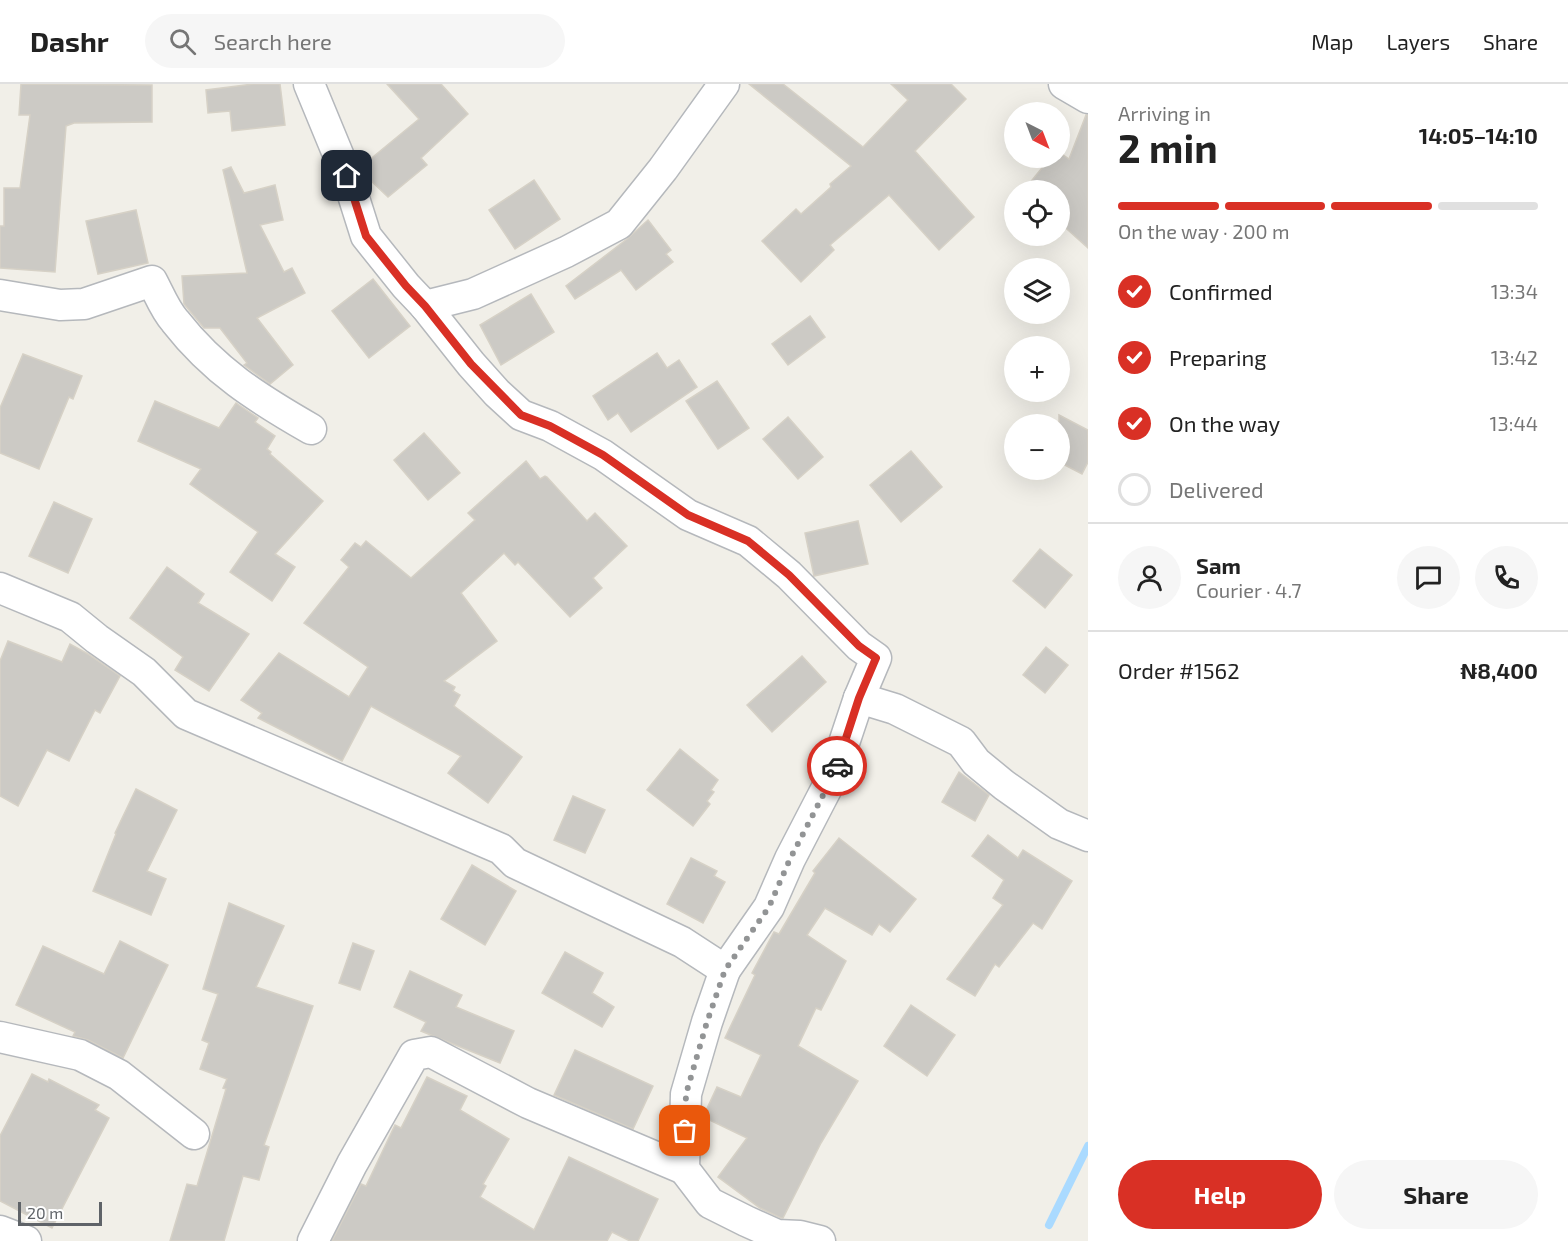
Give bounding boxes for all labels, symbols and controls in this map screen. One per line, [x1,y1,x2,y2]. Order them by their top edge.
search box [145,14,565,68]
text: Dashr [30,24,109,58]
icon: search [166,25,199,58]
text: Search here [214,28,332,54]
text: Map [1311,29,1353,54]
text: Layers [1386,29,1450,54]
text: Share [1483,29,1538,54]
text: Arriving in [1118,101,1211,125]
north arrow [1004,102,1070,168]
map controls [1004,102,1070,480]
text: 14:05–14:10 [1419,122,1538,148]
text: 2 min [1118,124,1218,171]
pin [321,150,372,201]
icon: home [330,159,363,192]
button: locate [1004,180,1070,246]
text: On the way · 200 m [1118,219,1290,243]
button: layers [1004,258,1070,324]
icon: check [1118,275,1151,308]
text: Confirmed [1169,278,1273,304]
text: 13:34 [1491,279,1538,303]
button: + [1004,336,1070,402]
icon: check [1118,341,1151,374]
text: Preparing [1169,344,1267,370]
text: 13:42 [1491,345,1538,369]
icon: check [1118,407,1151,440]
text: On the way [1169,410,1280,436]
text: 13:44 [1490,411,1538,435]
button: − [1004,414,1070,480]
text: Delivered [1169,476,1264,502]
button: person [1118,546,1181,609]
button: chat [1397,546,1460,609]
button: phone [1475,546,1538,609]
text: Sam [1196,552,1241,578]
text: Courier · 4.7 [1196,578,1302,602]
text: Order #1562 [1118,657,1240,683]
text: ₦8,400 [1460,657,1538,683]
courier [807,736,867,796]
icon: car [821,750,854,783]
pin [659,1105,710,1156]
icon: bag [668,1114,701,1147]
button: Help [1118,1160,1322,1229]
button: Share [1334,1160,1538,1229]
scale bar [18,1199,102,1226]
text: 20 m [27,1203,63,1222]

